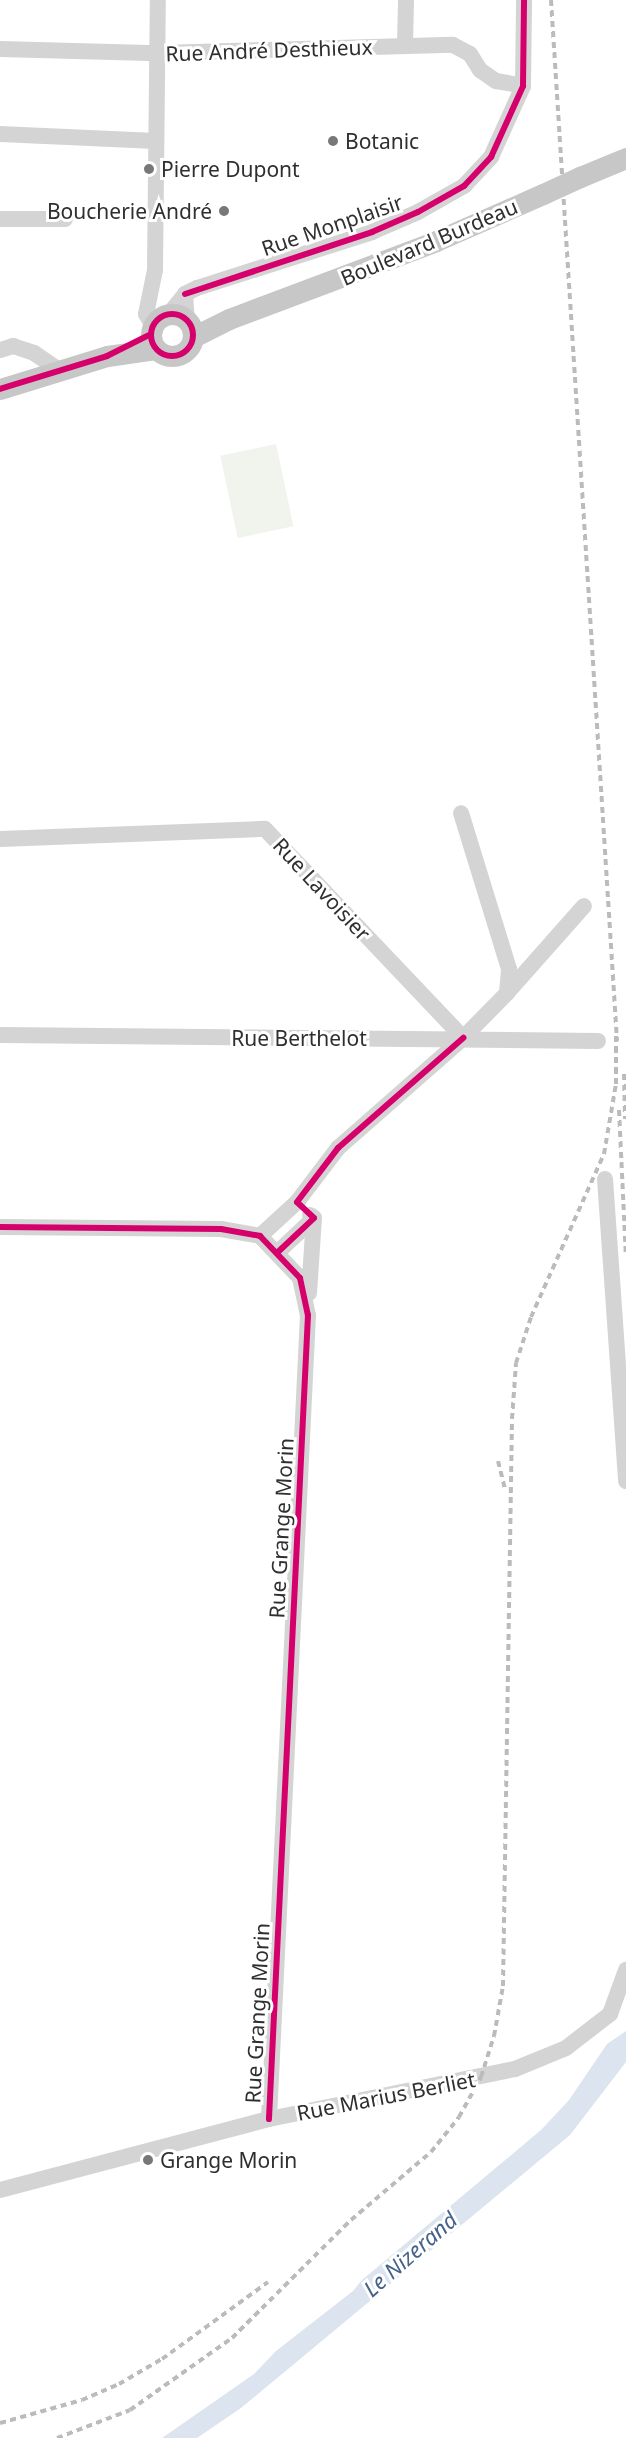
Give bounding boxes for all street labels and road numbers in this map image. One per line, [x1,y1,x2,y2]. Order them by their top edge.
street label: Rue André Desthieux [165,34,373,66]
street label: Rue Monplaisir [258,189,406,261]
street label: Boulevard Burdeau [337,193,521,291]
street label: Rue Lavoisier [268,833,376,945]
street label: Rue Berthelot [231,1025,367,1051]
street label: Rue Grange Morin [264,1437,298,1619]
street label: Rue Grange Morin [240,1922,274,2104]
street label: Rue Marius Berliet [295,2066,477,2126]

